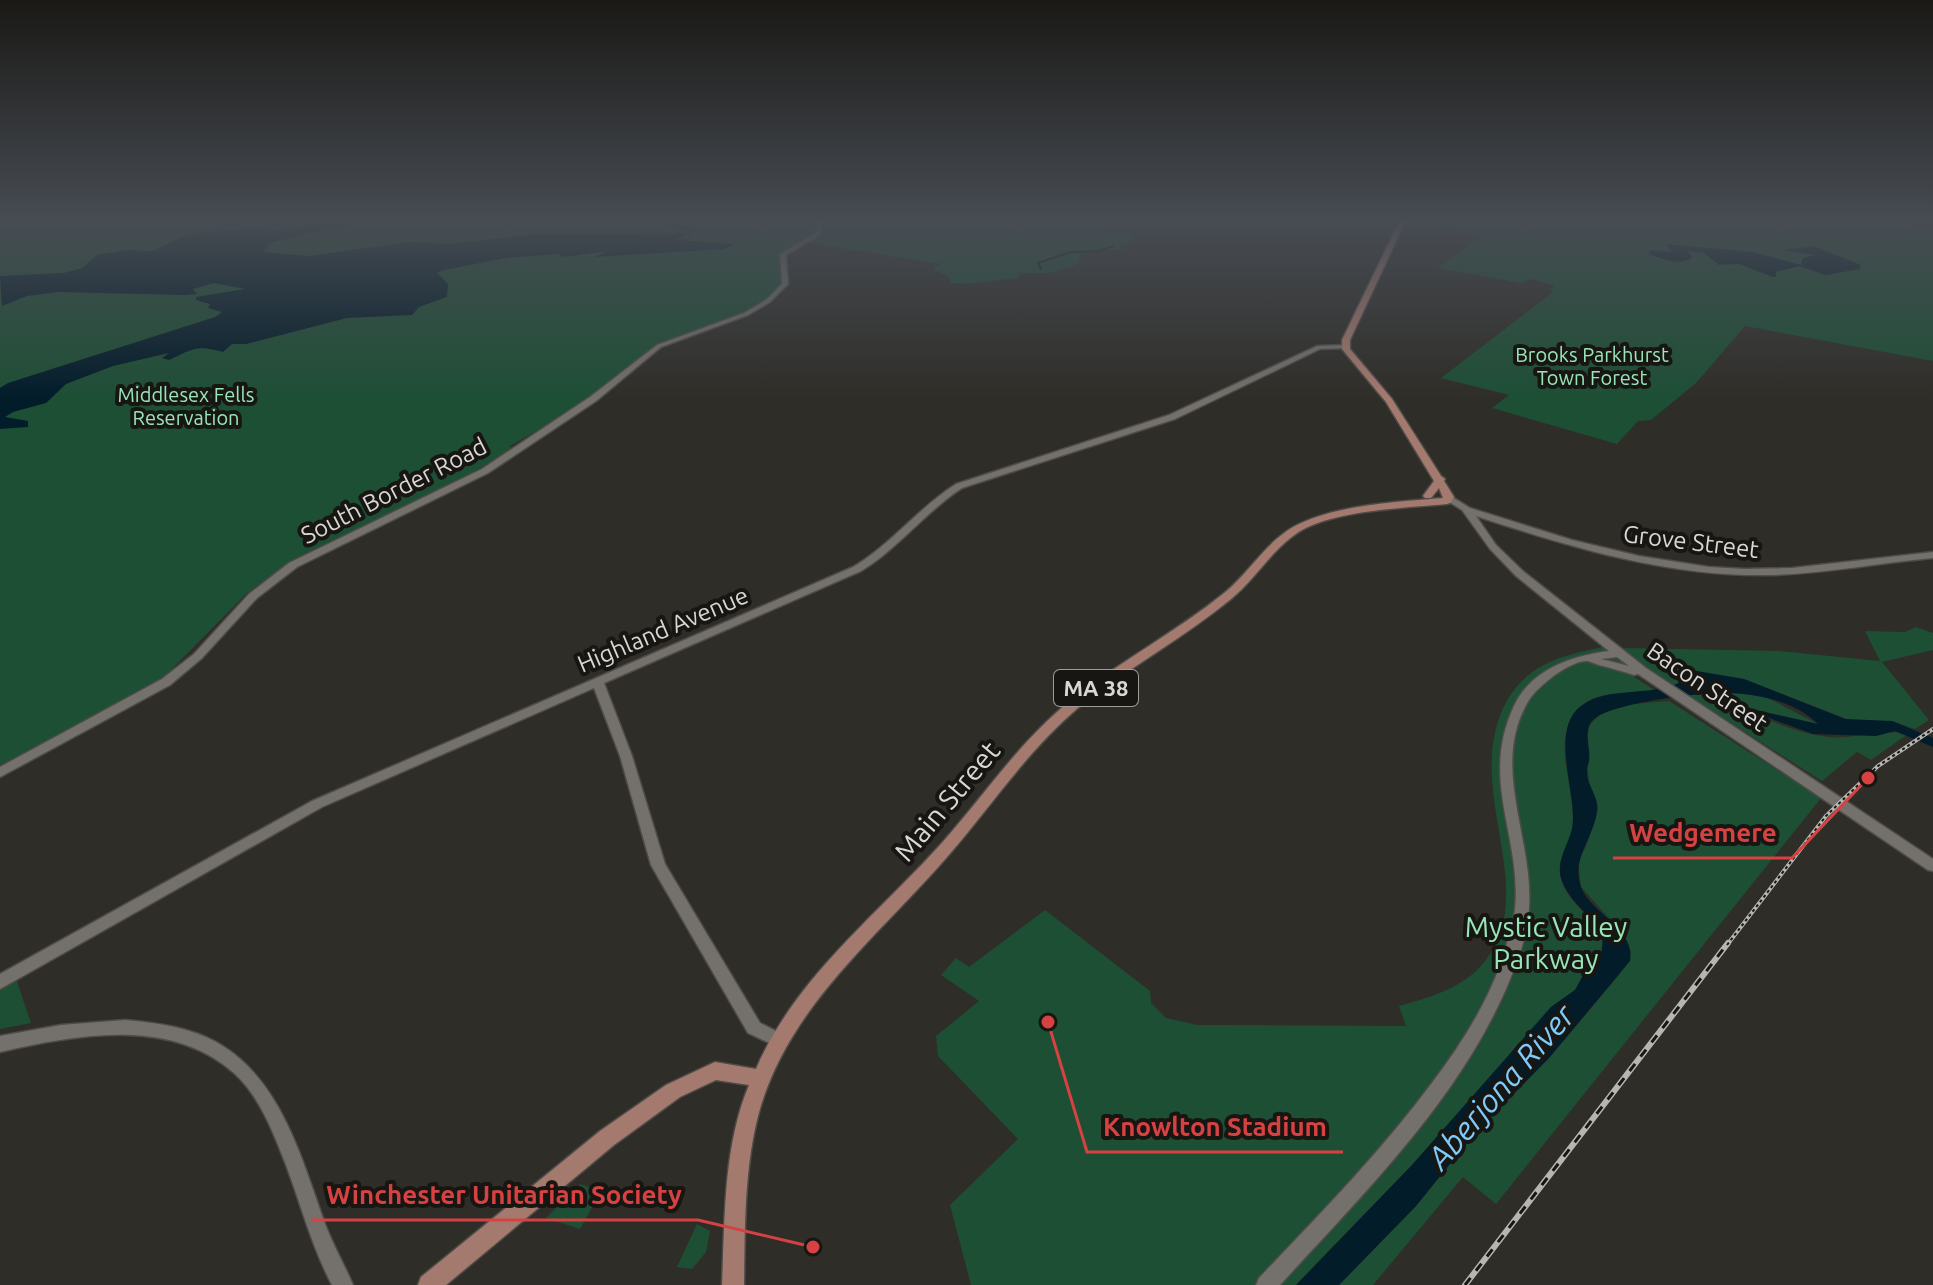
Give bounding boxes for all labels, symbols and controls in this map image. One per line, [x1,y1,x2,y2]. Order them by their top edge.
park label: Brooks Parkhurst Town Forest [1515,343,1669,389]
park label: Middlesex Fells Reservation [117,383,255,429]
street label: South Border Road [297,432,491,549]
street label: Grove Street [1622,520,1761,563]
street label: Highland Avenue [573,581,752,678]
street label: Bacon Street [1642,637,1773,737]
road number: MA 38 [1054,670,1138,706]
street label: Main Street [888,735,1005,867]
callout: Wedgemere [1613,808,1792,858]
text: Wedgemere [1629,818,1777,847]
park label: Mystic Valley Parkway [1465,911,1627,974]
water label: Aberjona River [1418,996,1582,1177]
callout: Knowlton Stadium [1087,1102,1343,1152]
text: Knowlton Stadium [1103,1112,1327,1141]
callout: Winchester Unitarian Society [311,1170,698,1220]
text: Winchester Unitarian Society [326,1180,682,1209]

